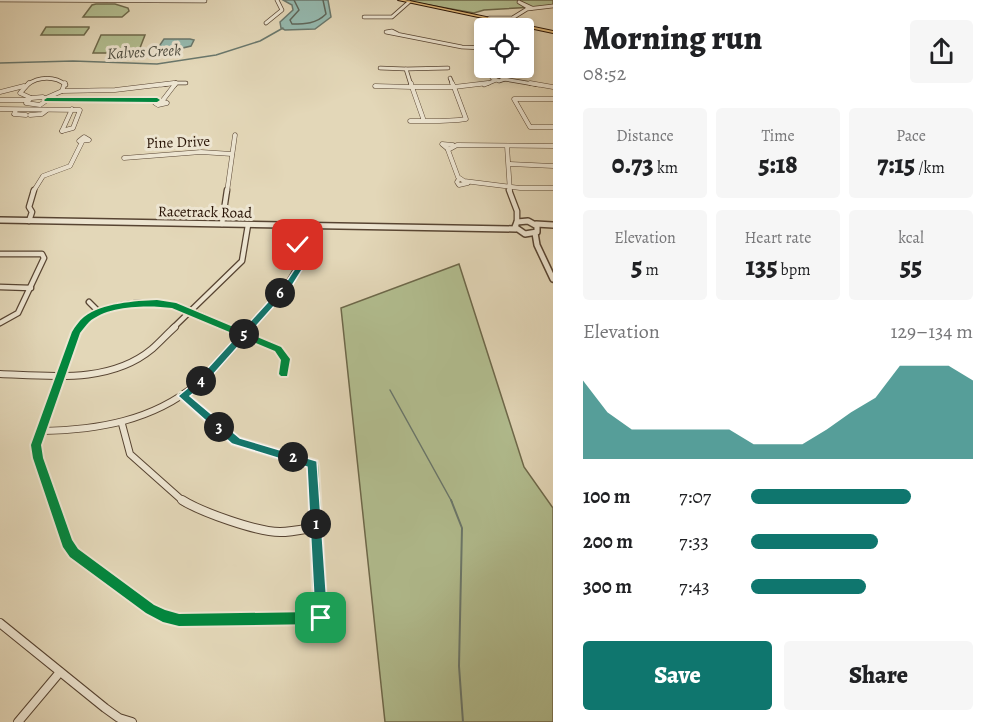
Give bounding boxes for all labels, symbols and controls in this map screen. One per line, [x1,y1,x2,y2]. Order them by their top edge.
text: Morning run [583,15,762,60]
map controls [474,18,534,78]
button: locate [474,18,534,78]
button: share [910,20,973,83]
water label: Kalves Creek [106,39,182,65]
text: 08:52 [583,60,626,87]
text: Distance [616,125,674,147]
text: Time [761,125,795,147]
text: Pace [896,125,926,147]
street label: Pine Drive [146,131,211,153]
text: 0.73 [612,147,654,182]
text: 5:18 [758,147,798,182]
text: 7:15 [877,147,915,182]
text: km [654,157,678,179]
text: /km [915,157,945,179]
street label: Racetrack Road [158,201,253,223]
pin [272,219,323,270]
text: Elevation [614,227,676,249]
text: Heart rate [745,227,811,249]
text: kcal [898,227,924,249]
icon: check [281,228,314,261]
text: 5 [631,249,642,284]
text: 135 [745,249,777,284]
text: 55 [900,249,922,284]
text: m [642,259,659,281]
text: bpm [777,259,811,281]
pin: 6 [265,278,295,308]
text: 6 [276,282,284,304]
text: Elevation [583,318,660,345]
text: 129–134 m [891,318,973,345]
pin: 5 [229,319,259,349]
text: 5 [241,323,247,345]
pin: 4 [186,366,216,396]
text: 4 [197,370,205,392]
pin: 3 [204,412,234,442]
text: 3 [216,416,222,438]
pin: 2 [278,442,308,472]
text: 2 [289,446,297,468]
text: 100 m [583,483,631,510]
text: 7:07 [679,483,711,510]
pin: 1 [301,509,331,539]
text: 1 [313,513,319,535]
text: 200 m [583,528,633,555]
text: 7:33 [679,528,709,555]
text: 300 m [583,573,632,600]
text: 7:43 [679,573,710,600]
pin [295,592,346,643]
icon: arrive [304,601,337,634]
button: Save [583,641,772,710]
button: Share [784,641,973,710]

